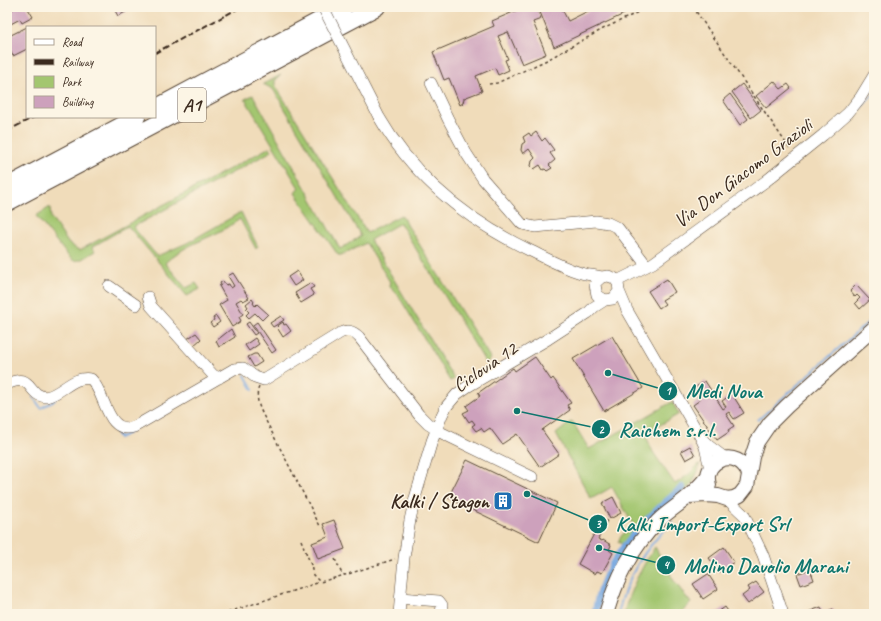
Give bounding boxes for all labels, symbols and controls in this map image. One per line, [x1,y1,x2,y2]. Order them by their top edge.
legend [26,26,156,118]
text: Road [62,34,84,50]
text: Railway [62,54,94,70]
text: Park [62,74,83,90]
road number: A1 [178,88,206,122]
text: Building [62,94,94,110]
street label: Via Don Giacomo Grazioli [669,111,819,233]
street label: Ciclovia 12 [448,335,524,398]
callout: Medi Nova [658,374,770,407]
text: Medi Nova [686,378,764,404]
text: 1 [665,383,672,399]
callout: Raichem s.r.l. [591,413,724,446]
text: Raichem s.r.l. [618,417,716,443]
text: 2 [598,422,605,438]
place label: Kalki / Stagon [390,489,491,514]
building icon: Kalki / Stagon [492,490,514,512]
callout: Kalki Import-Export Srl [588,507,797,540]
text: Kalki Import-Export Srl [616,511,793,537]
text: 3 [595,516,602,532]
callout: Molino Davolio Marani [656,549,856,582]
text: Molino Davolio Marani [684,553,851,579]
text: 4 [663,557,670,573]

